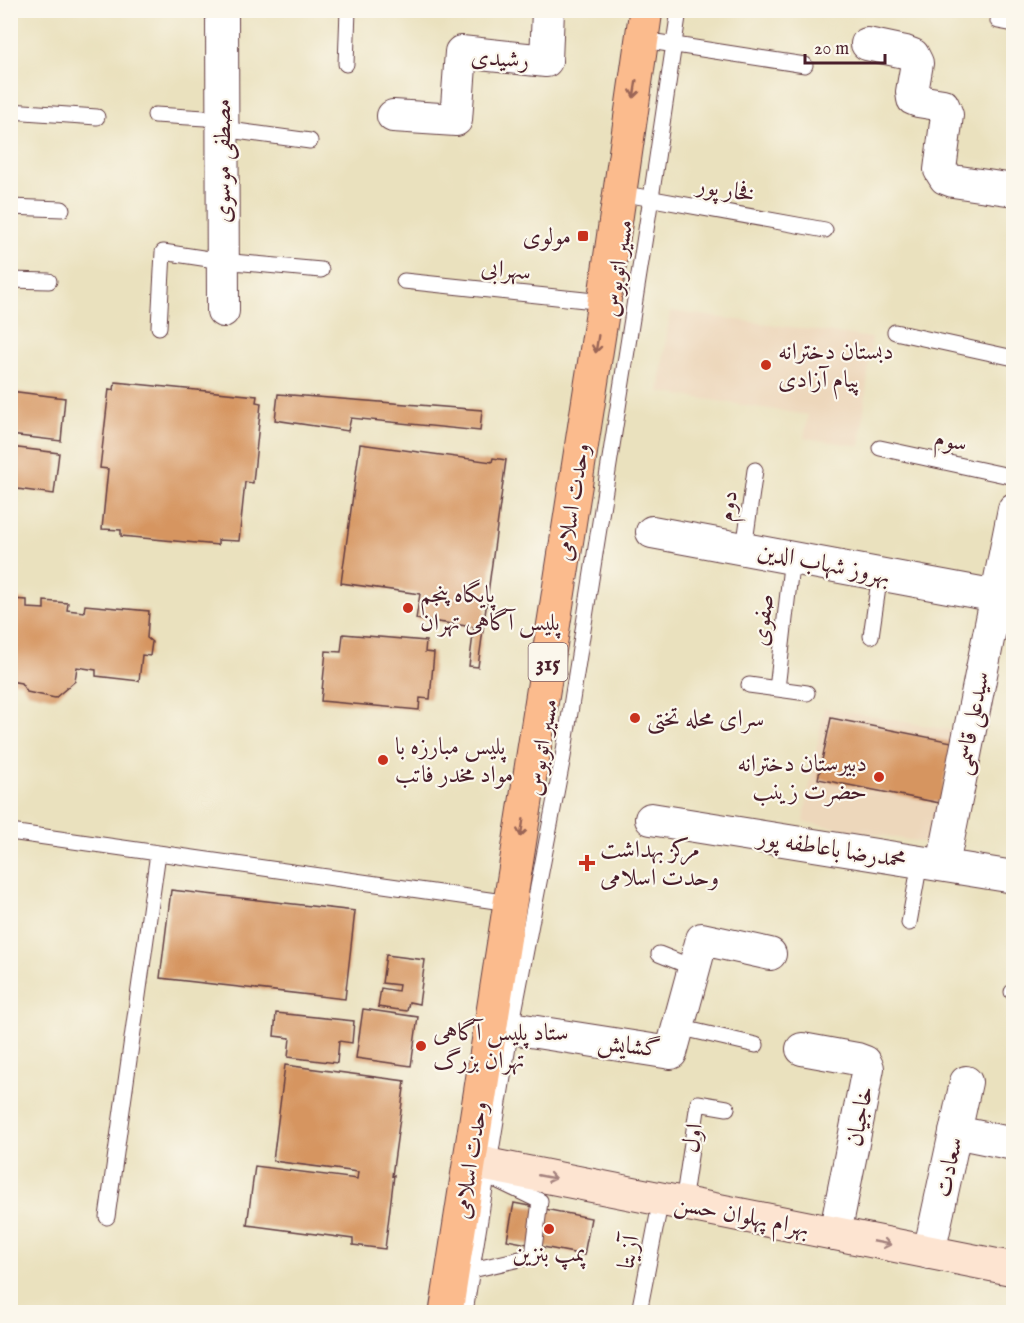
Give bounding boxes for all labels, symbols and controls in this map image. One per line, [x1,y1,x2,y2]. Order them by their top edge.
scale bar [805,27,884,65]
text: 20 m [814,38,849,61]
street label: رشیدی [470,42,530,77]
one-way arrow [630,79,641,99]
street label: مصطفی موسوی [208,99,239,223]
street label: فخار پور [692,170,757,211]
street label: مسیر اتوبوس [596,217,641,319]
place label: مولوی [523,222,571,253]
marker: مولوی [576,229,590,243]
street label: سهرابی [479,252,533,289]
one-way arrow [591,334,602,354]
place label: دبستان دخترانه پیام آزادی [778,337,894,400]
marker: دبستان دخترانه پیام آزادی [759,358,773,372]
street label: سوم [931,423,970,464]
street label: وحدت اسلامی [549,441,598,563]
street label: دوم [711,489,750,524]
street label: بهروز شهاب الدین [755,536,893,593]
place label: پایگاه پنجم پلیس آگاهی تهران [420,579,561,639]
street label: صفوی [745,592,782,648]
marker: پایگاه پنجم پلیس آگاهی تهران [401,601,415,615]
road number: 315 [528,643,568,681]
street label: سیدعلی قاسمی [947,669,998,778]
street label: مسیر اتوبوس [519,696,566,798]
place label: سرای محله تختی [647,704,764,735]
marker: سرای محله تختی [628,711,642,725]
place label: پلیس مبارزه با مواد مخدر فاتب [395,732,513,791]
place label: دبیرستان دخترانه حضرت زینب [737,749,867,808]
marker: پلیس مبارزه با مواد مخدر فاتب [376,753,390,767]
marker: دبیرستان دخترانه حضرت زینب [872,770,886,784]
one-way arrow [517,817,528,837]
street label: محمدرضا باعاطفه پور [753,822,908,877]
place label: مرکز بهداشت وحدت اسلامی [600,835,719,894]
marker: مرکز بهداشت وحدت اسلامی [578,854,596,872]
place label: ستاد پلیس آگاهی تهران بزرگ [433,1017,569,1077]
street label: گشایش [596,1027,662,1066]
marker: ستاد پلیس آگاهی تهران بزرگ [414,1039,428,1053]
street label: خاجیان [839,1083,881,1149]
street label: وحدت اسلامی [447,1099,496,1221]
street label: اول [676,1121,711,1155]
street label: سعادت [928,1134,971,1200]
one-way arrow [536,1172,556,1183]
street label: بهرام پهلوان حسن [671,1188,812,1249]
marker: پمپ بنزین [542,1222,556,1236]
street label: آزیتا [611,1230,648,1272]
one-way arrow [872,1238,891,1249]
place label: پمپ بنزین [512,1239,586,1270]

